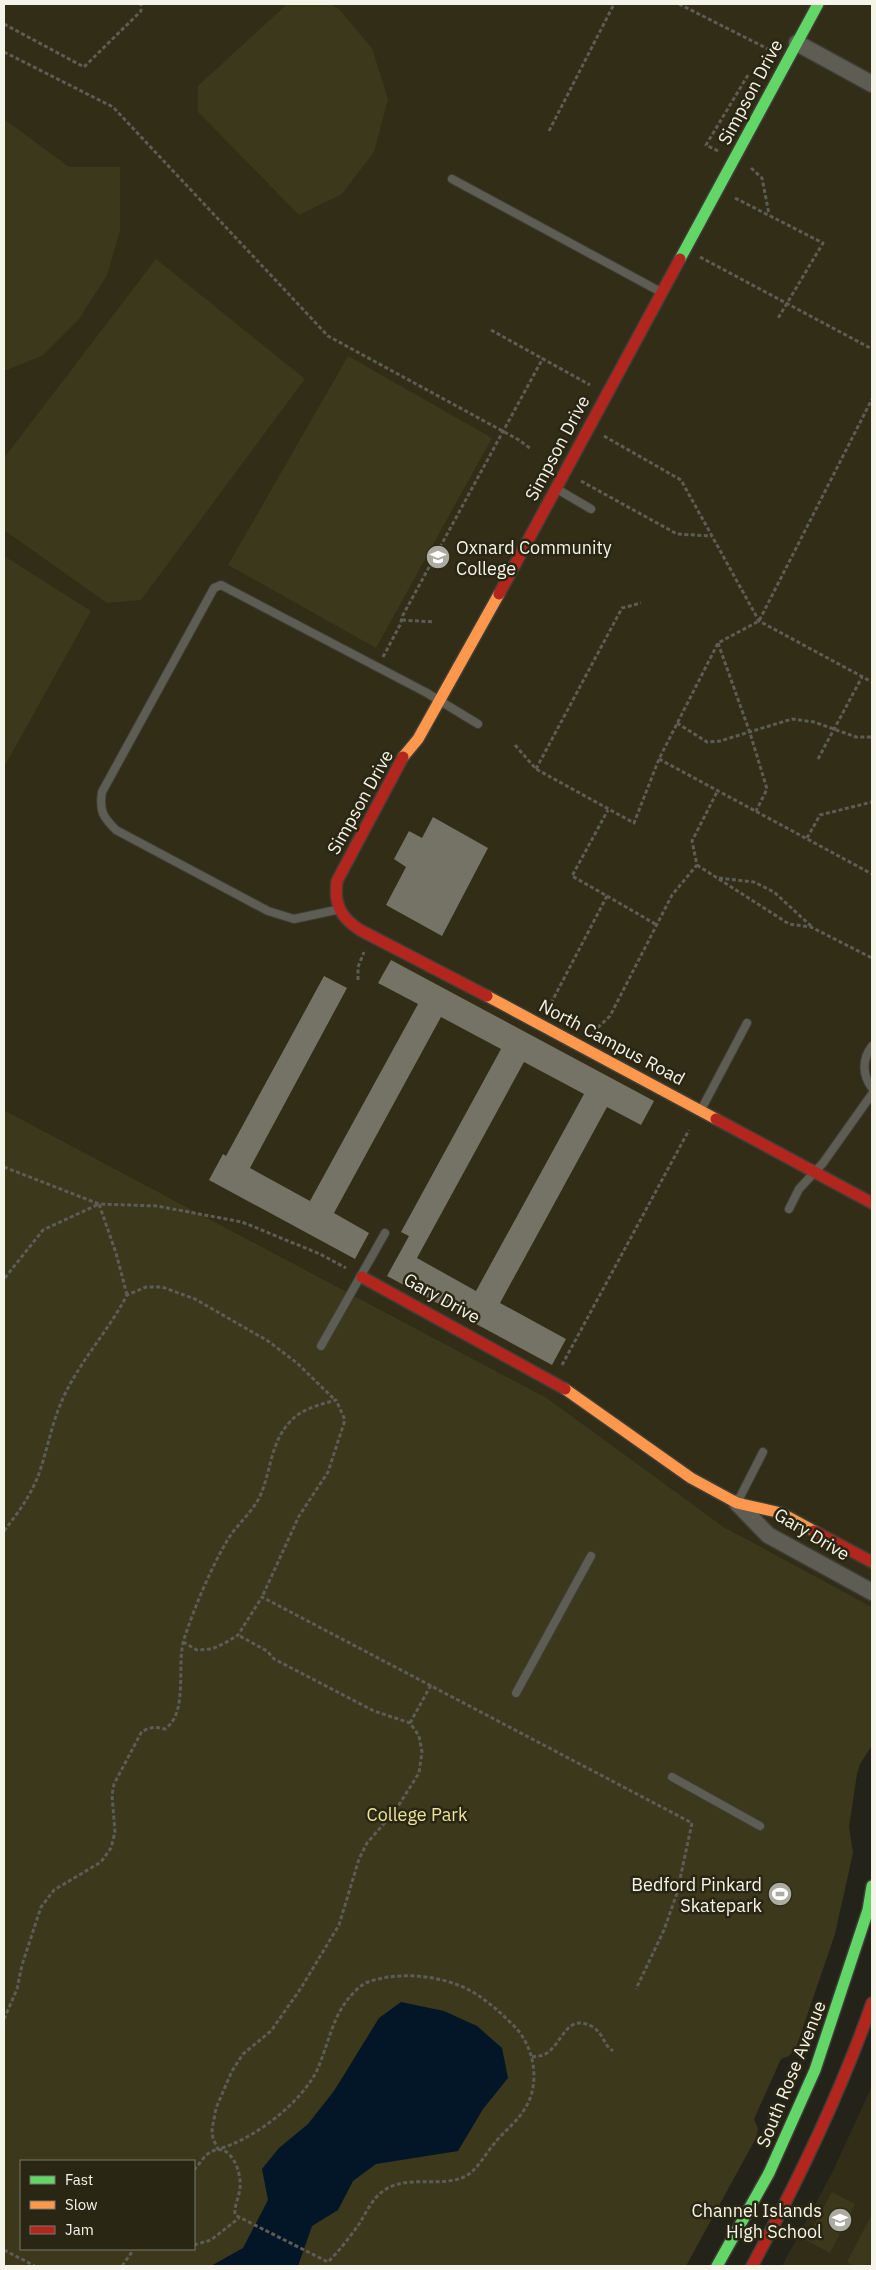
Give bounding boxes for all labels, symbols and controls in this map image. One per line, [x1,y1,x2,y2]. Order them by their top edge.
street label: Simpson Drive [713,35,787,149]
street label: Simpson Drive [520,391,594,505]
place label: Oxnard Community College [456,536,612,580]
school or university icon: Oxnard Community College [425,544,451,570]
street label: Simpson Drive [322,746,398,858]
street label: North Campus Road [535,994,689,1090]
street label: Gary Drive [400,1268,484,1328]
street label: Gary Drive [770,1503,854,1566]
park label: College Park [367,1803,468,1826]
place label: Bedford Pinkard Skatepark [631,1873,763,1917]
sports icon: Bedford Pinkard Skatepark [767,1881,793,1907]
street label: South Rose Avenue [751,1997,831,2151]
legend [20,2160,195,2250]
text: Fast [65,2170,93,2189]
text: Slow [65,2195,98,2214]
place label: Channel Islands High School [692,2199,822,2243]
school or university icon: Channel Islands High School [827,2207,853,2233]
text: Jam [65,2220,94,2239]

